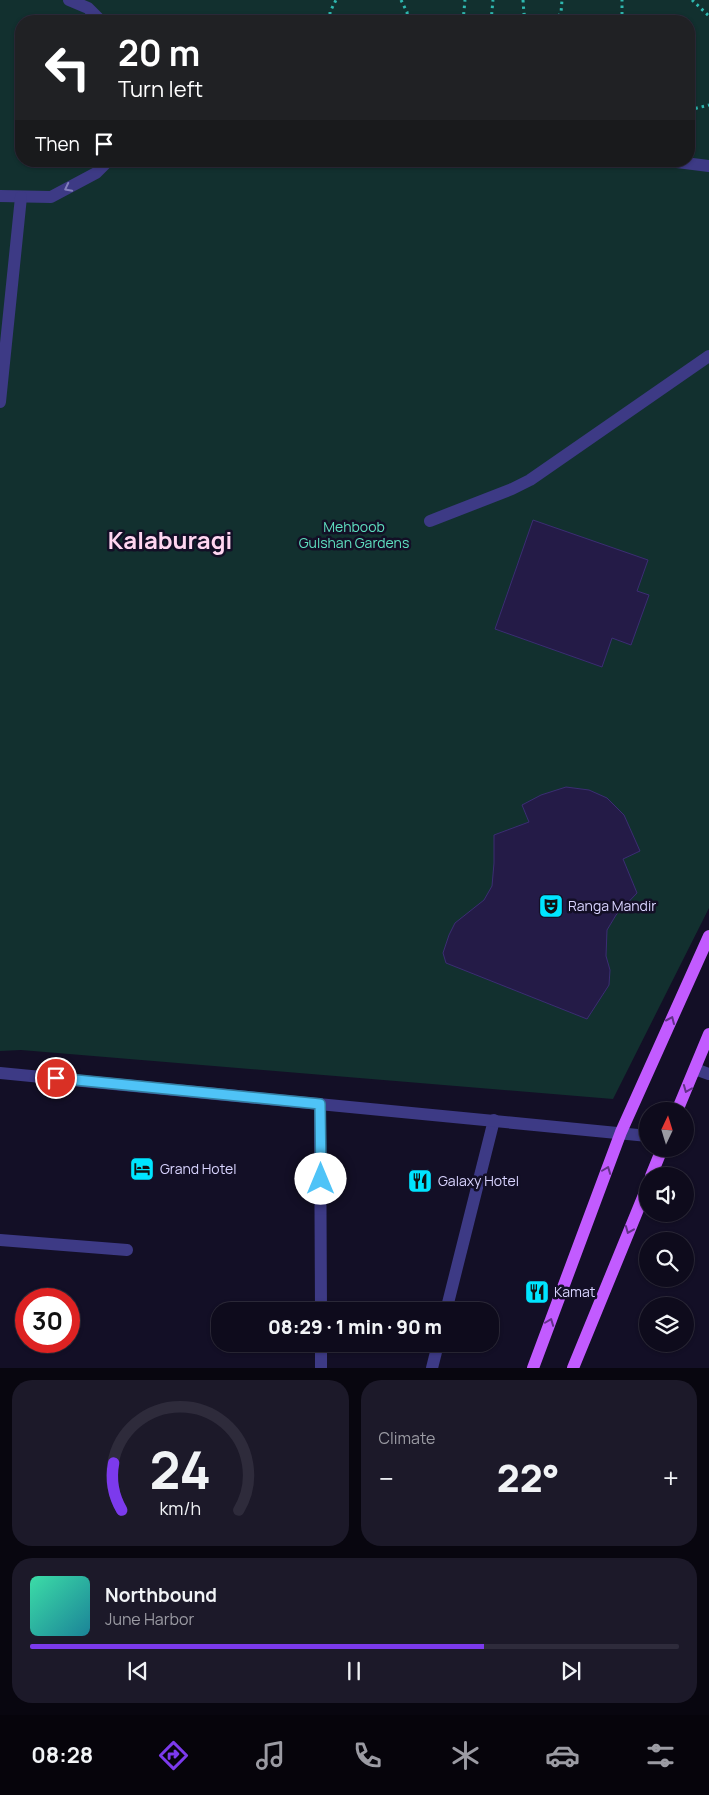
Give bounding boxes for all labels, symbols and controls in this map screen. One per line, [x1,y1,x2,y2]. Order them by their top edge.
text: 20 m [118,29,200,77]
icon: left [35,35,100,100]
text: Turn left [118,74,203,104]
icon: arrive [90,130,118,158]
text: Then [35,131,80,157]
one-way arrow [64,182,73,192]
park label: Mehboob Gulshan Gardens [299,517,409,552]
district label: Kalaburagi [108,523,232,556]
theatre icon: Ranga Mandir [538,893,564,919]
place label: Ranga Mandir [568,896,656,915]
one-way arrow [665,1016,676,1025]
pin [35,1057,77,1099]
icon: arrive [42,1064,70,1092]
one-way arrow [682,1084,693,1093]
north arrow [639,1102,694,1158]
map controls [639,1102,694,1352]
position arrow [294,1152,346,1204]
hotel icon: Grand Hotel [129,1156,155,1182]
place label: Grand Hotel [160,1159,236,1178]
one-way arrow [601,1166,611,1174]
button: sound [639,1167,694,1222]
restaurant icon: Galaxy Hotel [407,1168,433,1194]
place label: Galaxy Hotel [438,1171,519,1190]
one-way arrow [625,1225,635,1234]
button: search [639,1232,694,1287]
restaurant icon: Kamat [524,1279,550,1305]
place label: Kamat [554,1282,596,1301]
speed limit sign: 30 [15,1288,80,1353]
button: layers [639,1297,694,1352]
text: 08:29 · 1 min · 90 m [268,1314,442,1340]
one-way arrow [544,1318,554,1327]
text: Climate [379,1427,435,1449]
text: 24 [149,1434,211,1505]
text: 22° [497,1451,560,1503]
text: − [379,1459,394,1497]
text: + [663,1459,679,1497]
text: km/h [159,1496,201,1520]
text: Northbound [105,1582,217,1608]
text: June Harbor [105,1608,194,1630]
icon: previous [124,1657,152,1685]
icon: pause [340,1657,368,1685]
icon: next [557,1657,585,1685]
icon: directions [156,1738,191,1773]
icon: music [253,1738,288,1773]
icon: phone [350,1738,385,1773]
icon: climate [448,1738,483,1773]
icon: car [545,1738,580,1773]
icon: filters [643,1738,678,1773]
text: 08:28 [31,1740,93,1770]

